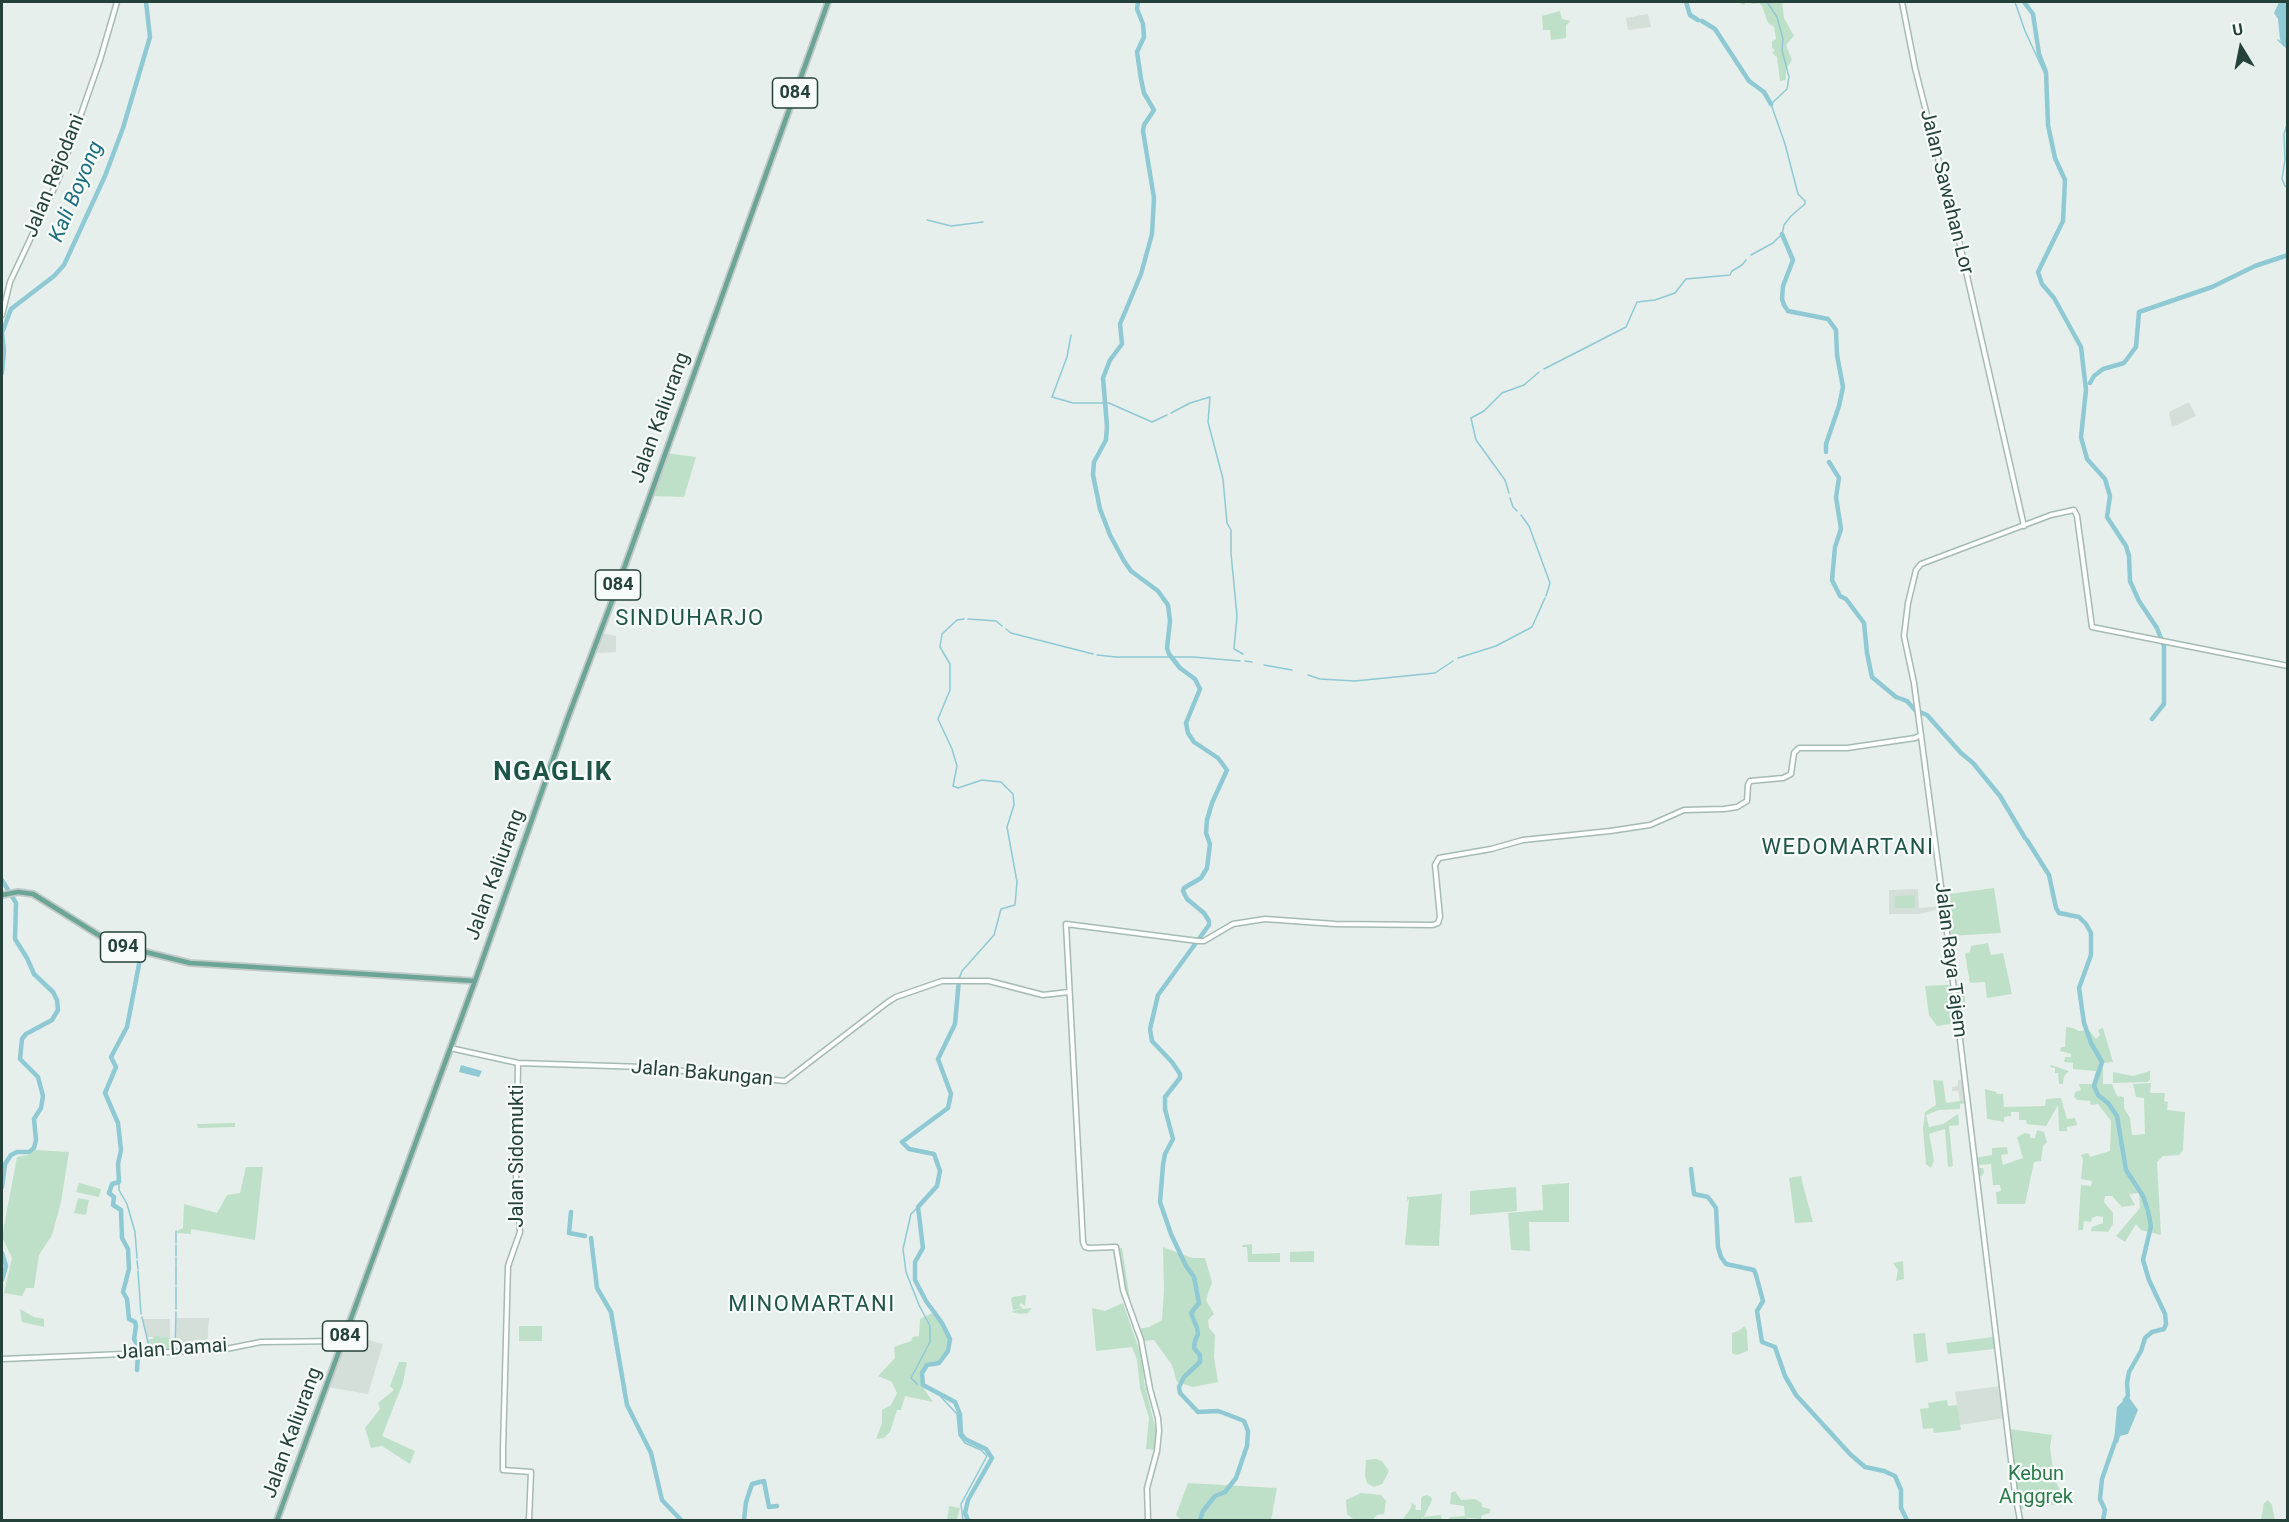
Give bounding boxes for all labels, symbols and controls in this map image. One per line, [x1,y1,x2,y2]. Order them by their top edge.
north arrow [2211,18,2271,78]
text: U [2231,20,2245,40]
road number: 084 [772,78,818,108]
street label: Jalan Sawahan Lor [1914,107,1978,277]
street label: Jalan Rejodani [19,111,91,241]
water label: Kali Boyong [45,138,109,246]
street label: Jalan Kaliurang [626,349,696,487]
road number: 084 [596,570,640,600]
district label: SINDUHARJO [615,606,765,632]
district label: NGAGLIK [493,757,613,789]
street label: Jalan Kaliurang [461,806,531,944]
district label: WEDOMARTANI [1762,835,1934,861]
street label: Jalan Raya Tajem [1929,881,1971,1039]
road number: 094 [100,932,146,962]
street label: Jalan Bakungan [630,1056,774,1092]
street label: Jalan Sidomukti [506,1084,530,1228]
district label: MINOMARTANI [728,1292,896,1318]
road number: 084 [322,1321,368,1351]
street label: Jalan Damai [116,1334,228,1366]
street label: Jalan Kaliurang [258,1364,328,1502]
park label: Kebun Anggrek [1999,1463,2073,1510]

